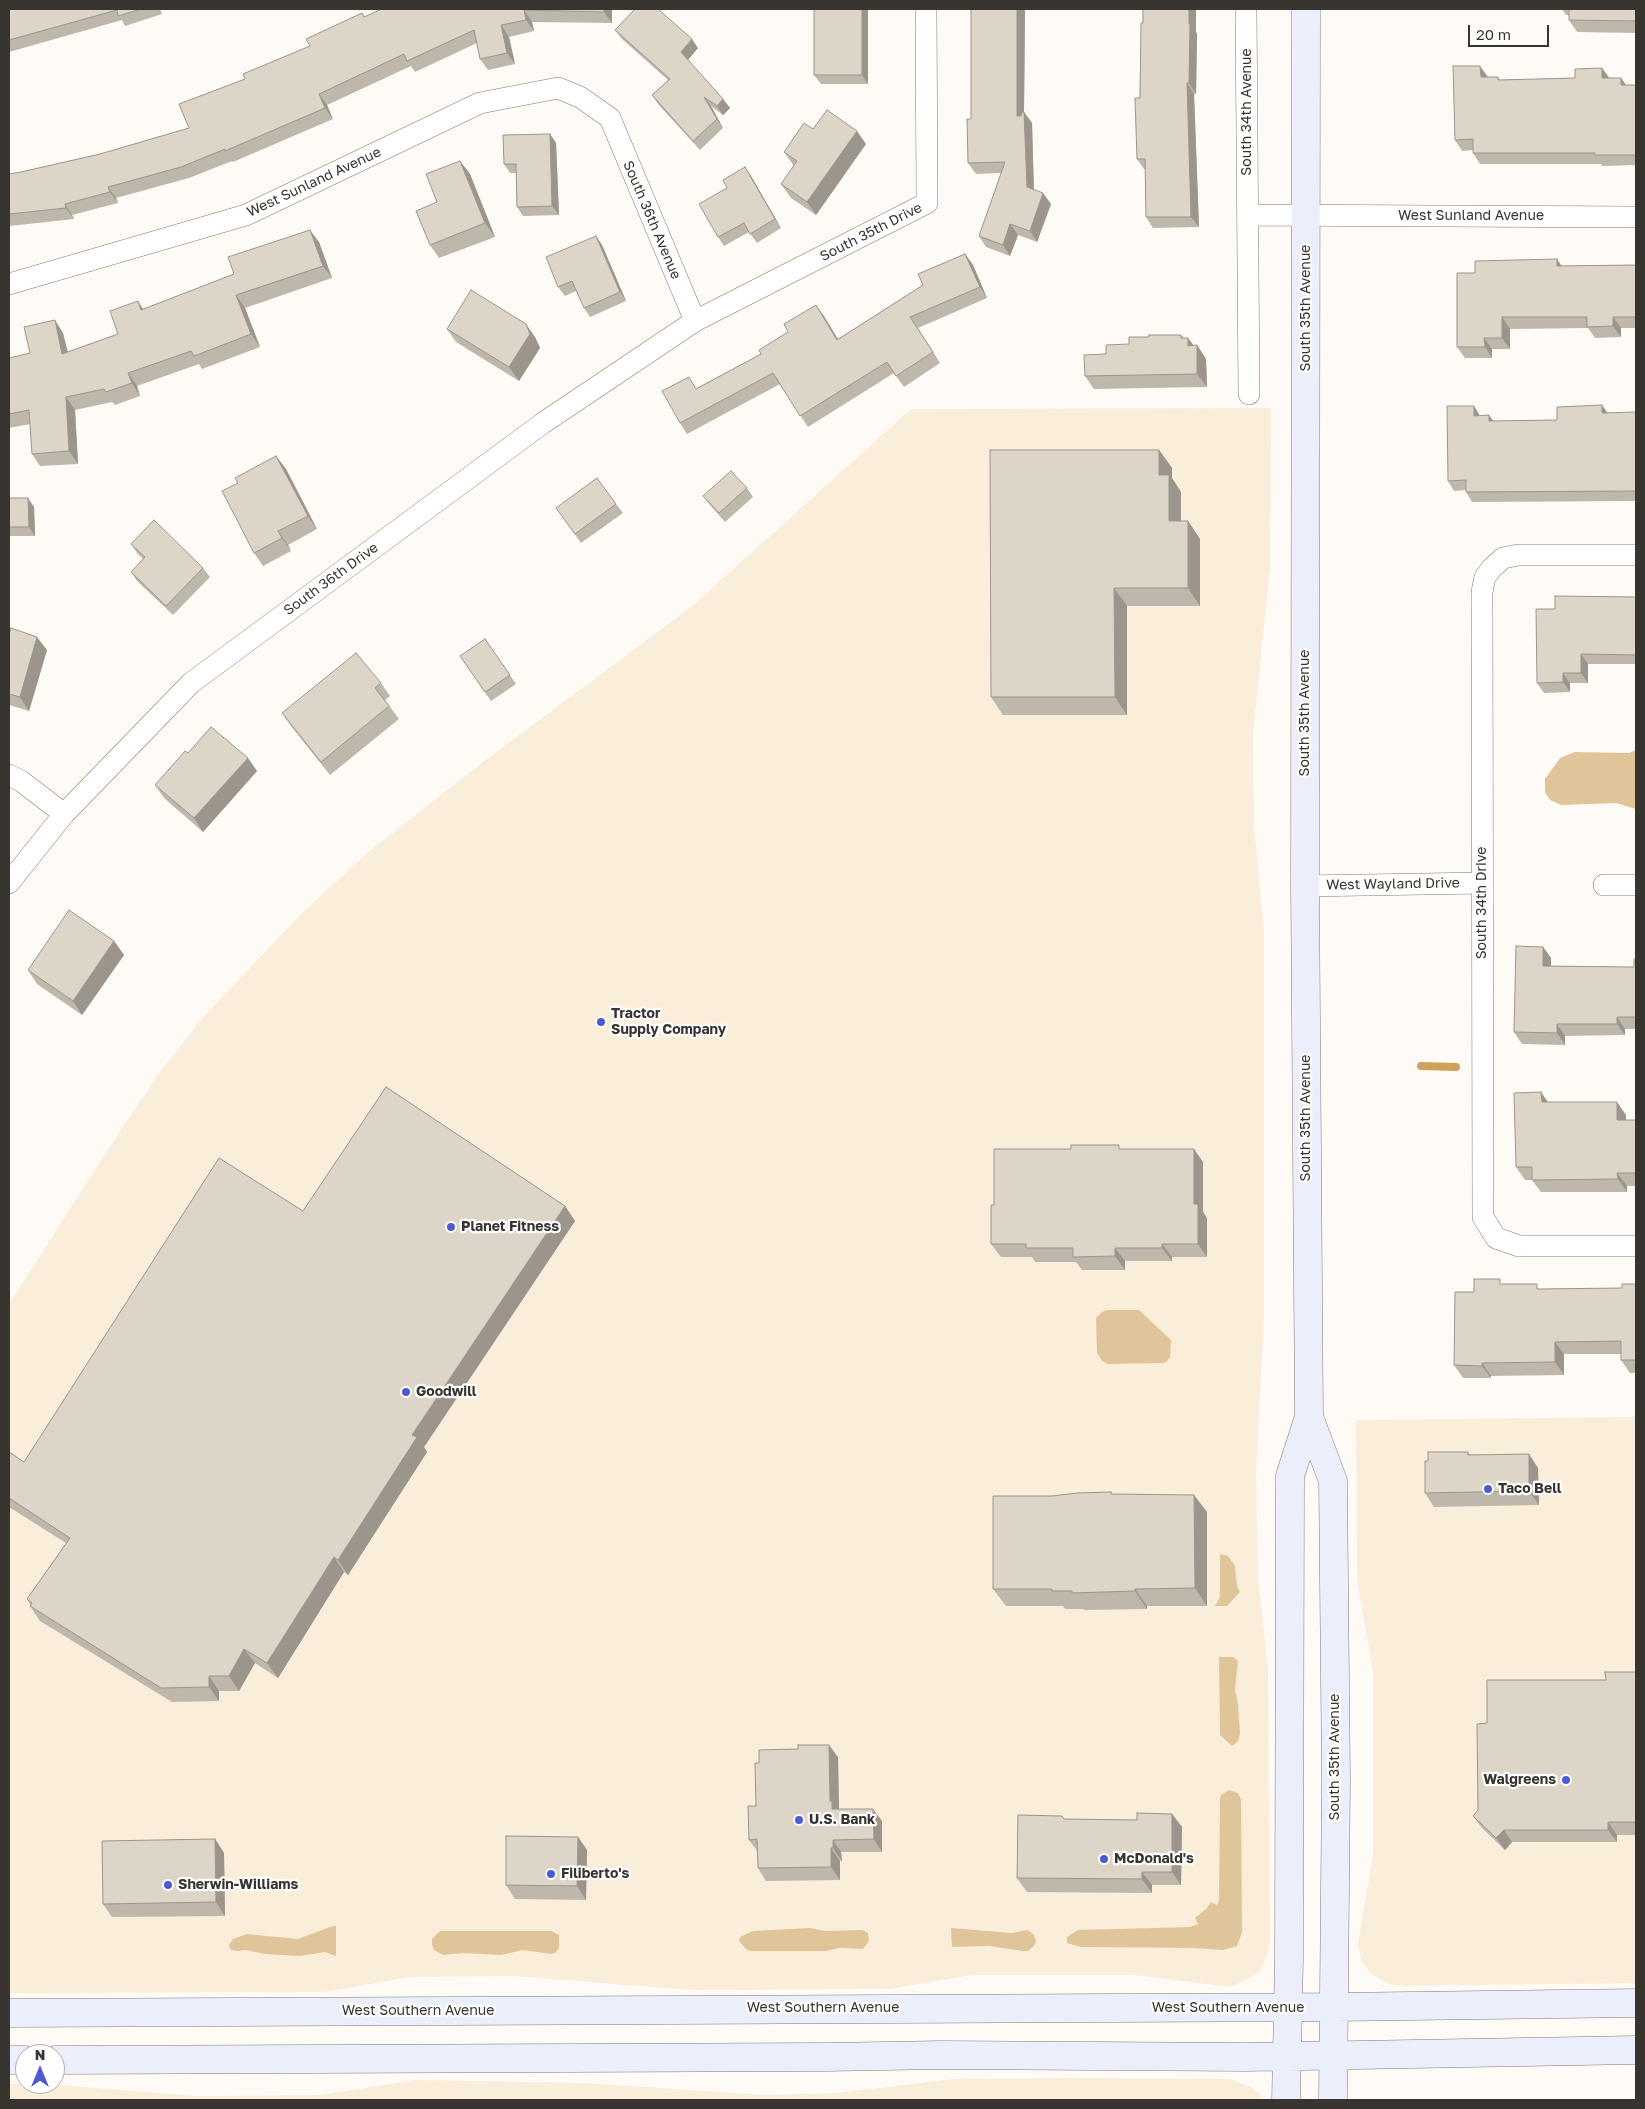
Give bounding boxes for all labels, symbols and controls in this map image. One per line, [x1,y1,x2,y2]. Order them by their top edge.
scale bar [1470,15,1551,47]
text: 20 m [1476,25,1511,43]
street label: South 34th Avenue [1239,48,1255,176]
street label: West Sunland Avenue [244,144,384,220]
street label: South 36th Avenue [619,158,685,282]
street label: South 35th Drive [817,199,925,265]
street label: West Sunland Avenue [1398,208,1544,224]
street label: South 35th Avenue [1298,245,1314,371]
street label: South 36th Drive [281,539,381,619]
street label: South 35th Avenue [1297,650,1313,776]
street label: South 34th Drive [1474,847,1490,959]
street label: West Wayland Drive [1326,874,1460,894]
place label: Tractor Supply Company [611,1006,726,1038]
marker: Tractor Supply Company [595,1016,607,1028]
street label: South 35th Avenue [1298,1055,1314,1181]
place label: Planet Fitness [461,1219,559,1235]
marker: Planet Fitness [445,1221,457,1233]
place label: Goodwill [416,1384,477,1400]
marker: Goodwill [400,1386,412,1398]
place label: Taco Bell [1498,1481,1562,1497]
marker: Taco Bell [1482,1483,1494,1495]
street label: South 35th Avenue [1327,1694,1343,1820]
place label: Walgreens [1483,1772,1556,1788]
marker: Walgreens [1560,1774,1572,1786]
place label: U.S. Bank [809,1812,875,1828]
marker: U.S. Bank [793,1814,805,1826]
place label: McDonald's [1114,1851,1194,1867]
marker: McDonald's [1098,1853,1110,1865]
place label: Filiberto's [561,1866,629,1882]
marker: Filiberto's [545,1868,557,1880]
place label: Sherwin-Williams [178,1877,298,1893]
marker: Sherwin-Williams [162,1879,174,1891]
street label: West Southern Avenue [747,2000,899,2016]
street label: West Southern Avenue [1152,2000,1304,2016]
street label: West Southern Avenue [342,2003,494,2019]
north arrow [15,2044,65,2094]
text: N [35,2046,45,2063]

